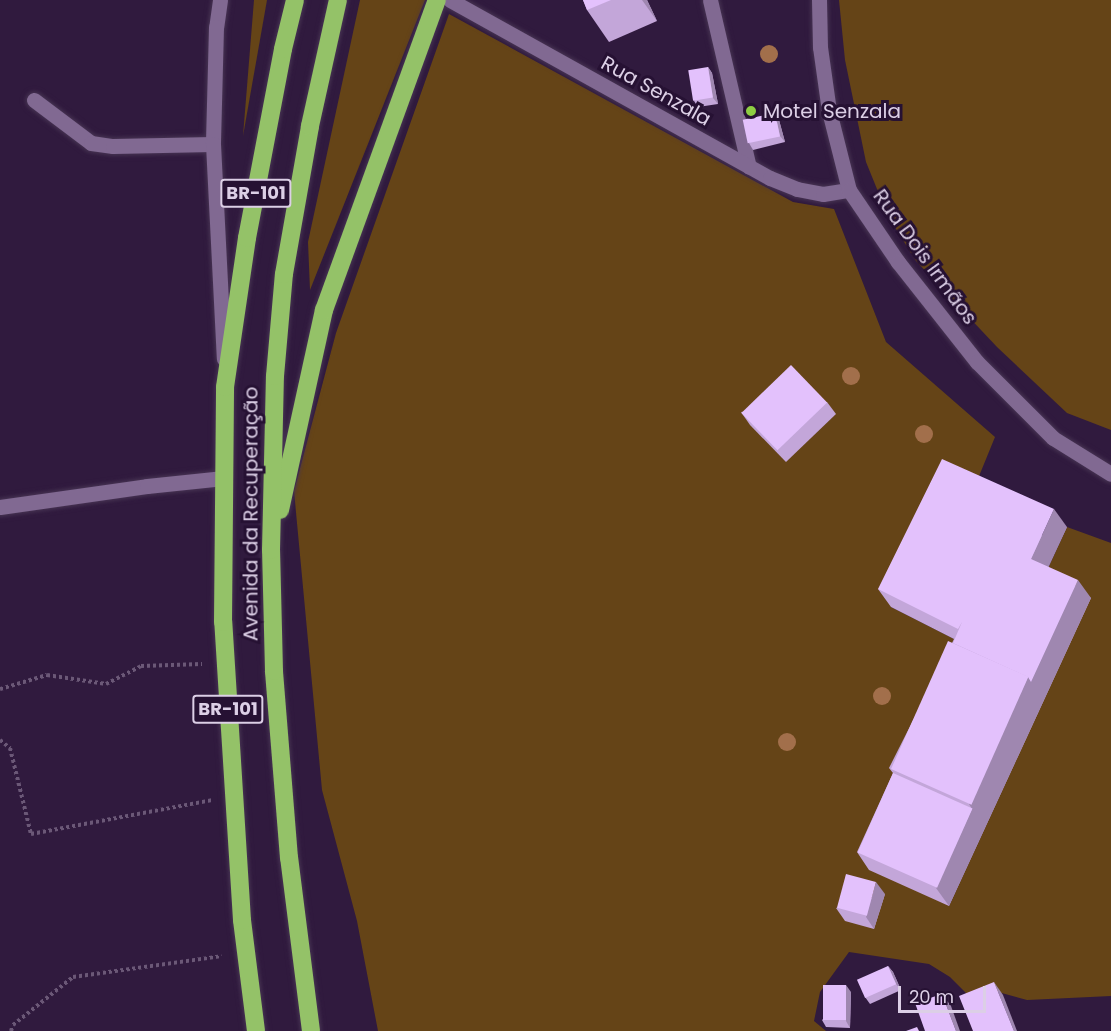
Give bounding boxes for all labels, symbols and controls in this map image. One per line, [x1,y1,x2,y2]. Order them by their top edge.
street label: Rua Senzala [597,51,715,131]
place label: Motel Senzala [763,99,901,123]
marker: Motel Senzala [744,104,758,118]
road number: BR-101 [220,178,292,208]
street label: Rua Dois Irmãos [868,185,982,329]
street label: Avenida da Recuperação [239,387,263,641]
road number: BR-101 [192,694,264,724]
scale bar [901,974,990,1012]
text: 20 m [909,984,954,1009]

